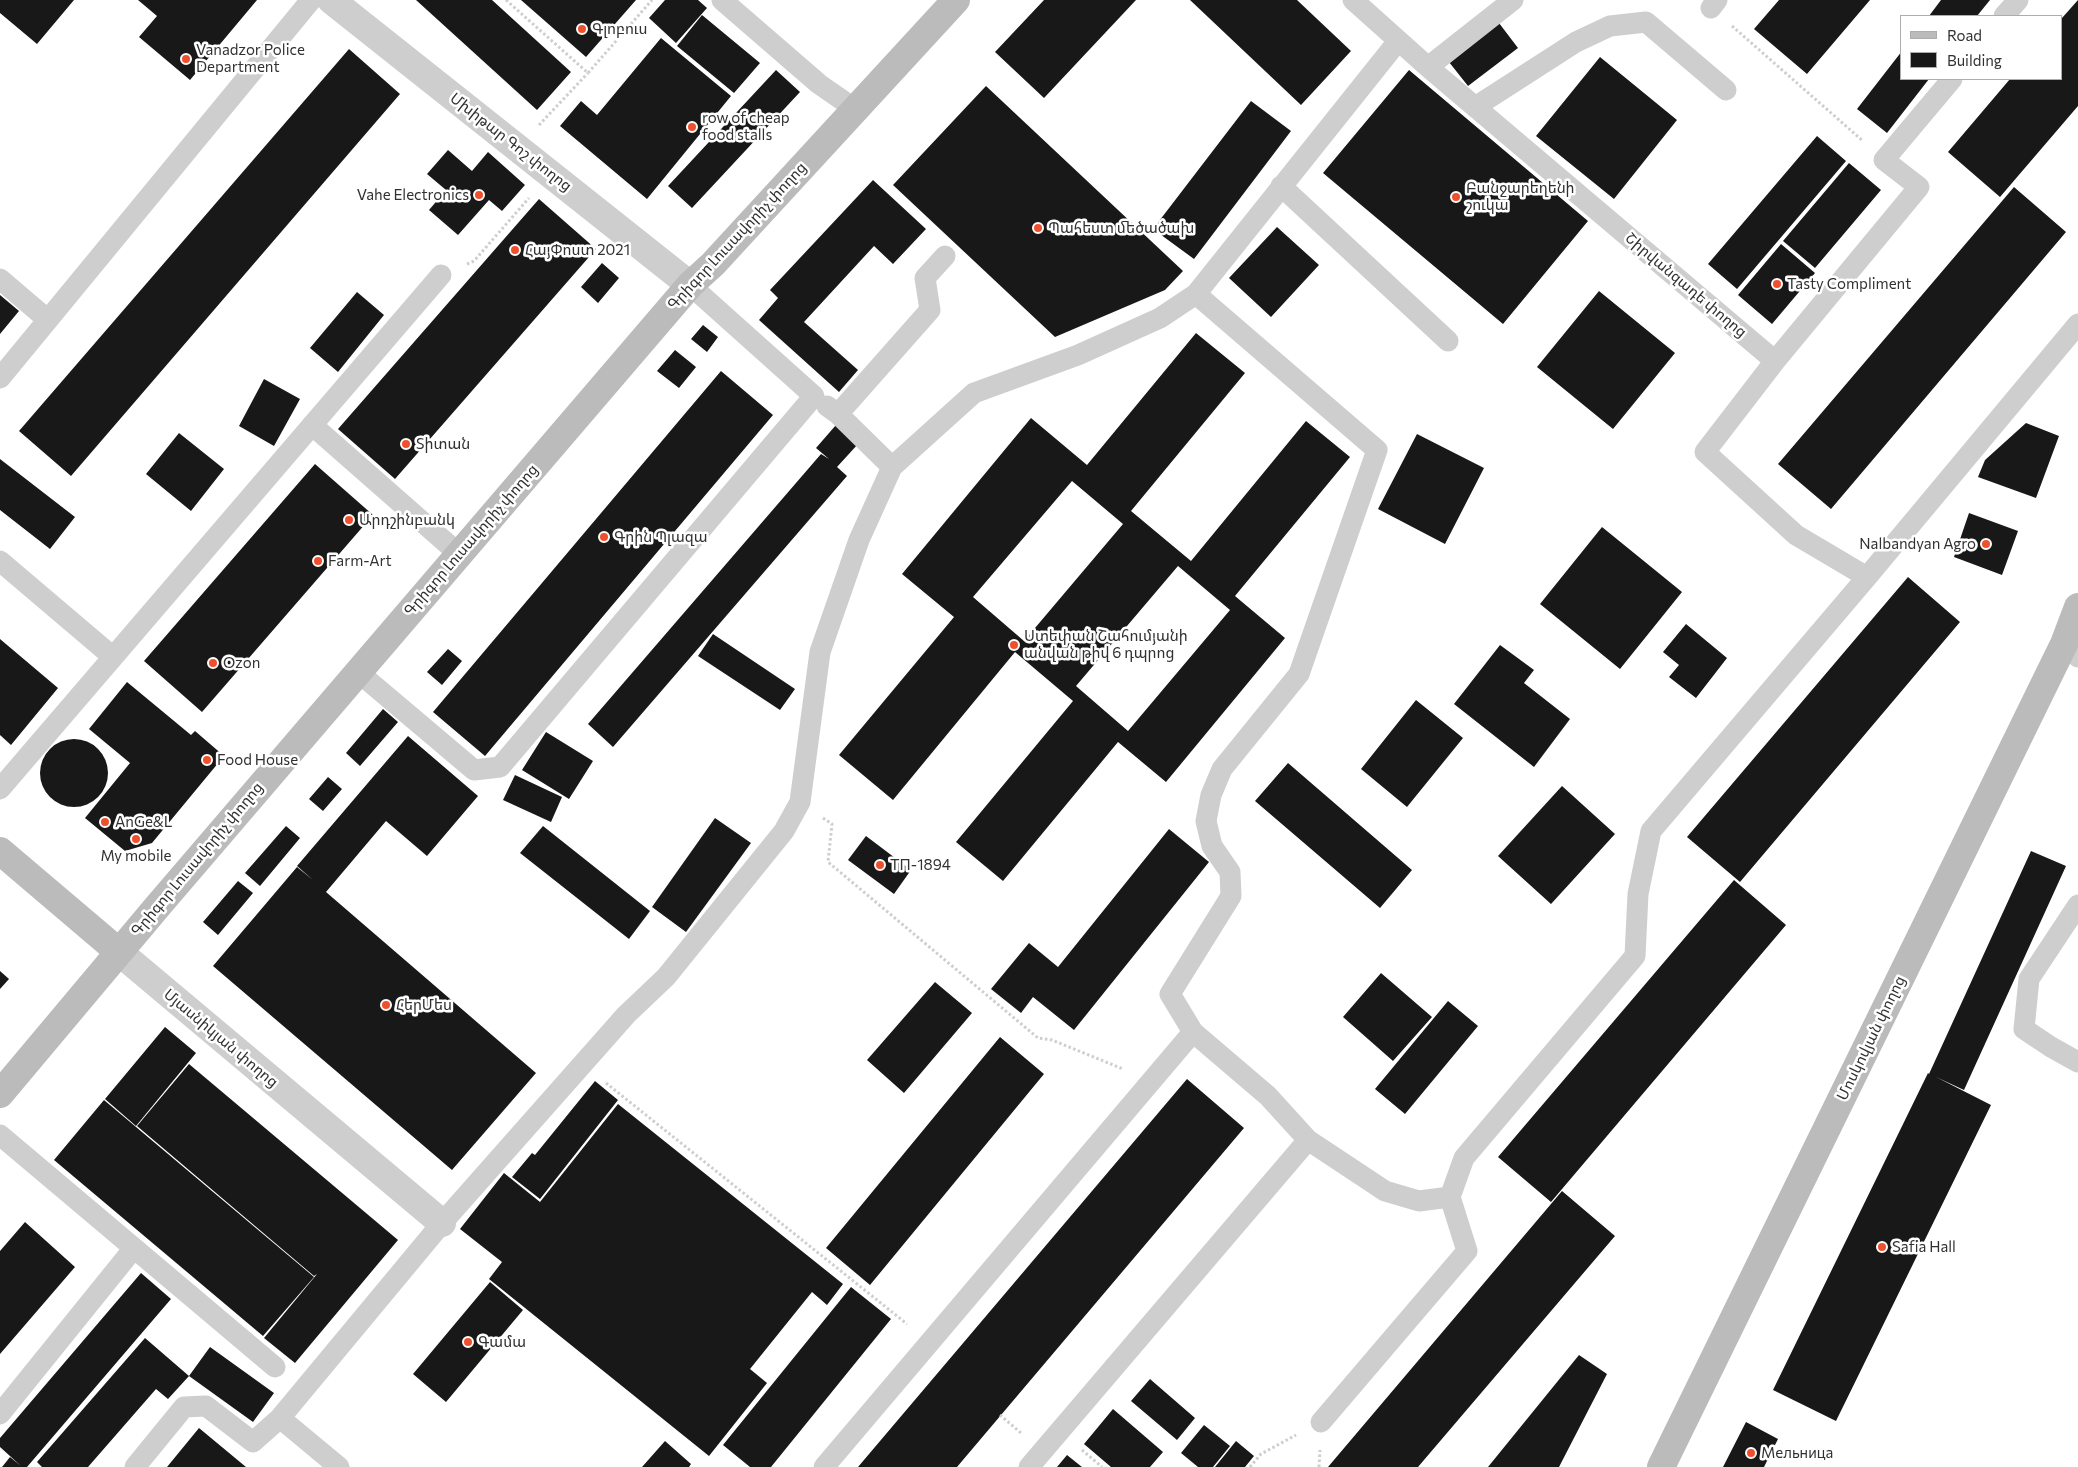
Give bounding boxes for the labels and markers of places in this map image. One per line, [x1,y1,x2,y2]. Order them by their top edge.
place label: Գլոբուս [592,20,647,38]
marker: Գլոբուս [576,23,588,35]
place label: Vanadzor Police Department [196,41,305,76]
marker: Vanadzor Police Department [180,53,192,65]
place label: row of cheap food stalls [702,109,790,144]
marker: row of cheap food stalls [686,121,698,133]
place label: Բանջարեղենի շուկա [1466,179,1575,214]
place label: Vahe Electronics [357,186,469,204]
marker: Vahe Electronics [473,189,485,201]
marker: Բանջարեղենի շուկա [1450,191,1462,203]
place label: Պահեստ մեծածախ [1048,219,1194,237]
marker: Պահեստ մեծածախ [1032,222,1044,234]
place label: ՀայՓոստ 2021 [525,241,630,259]
marker: ՀայՓոստ 2021 [509,244,521,256]
place label: Tasty Compliment [1787,275,1911,293]
marker: Tasty Compliment [1771,278,1783,290]
place label: Տիտան [416,435,470,453]
marker: Տիտան [400,438,412,450]
place label: Արդշինբանկ [359,511,455,529]
marker: Արդշինբանկ [343,514,355,526]
place label: Գրին Պլազա [614,528,708,546]
marker: Գրին Պլազա [598,531,610,543]
place label: Nalbandyan Agro [1859,535,1976,553]
marker: Nalbandyan Agro [1980,538,1992,550]
place label: Farm-Art [328,552,392,570]
marker: Farm-Art [312,555,324,567]
place label: Ստեփան Շահումյանի անվան թիվ 6 դպրոց [1024,627,1188,662]
marker: Ստեփան Շահումյանի անվան թիվ 6 դպրոց [1008,639,1020,651]
place label: Ozon [223,654,260,672]
marker: Ozon [207,657,219,669]
place label: Food House [217,751,298,769]
marker: Food House [201,754,213,766]
place label: AnGe&L [115,813,172,831]
marker: AnGe&L [99,816,111,828]
marker: My mobile [130,833,142,845]
place label: My mobile [100,847,172,865]
place label: ТП-1894 [890,856,951,874]
marker: ТП-1894 [874,859,886,871]
place label: ՀերՄես [396,996,452,1014]
marker: ՀերՄես [380,999,392,1011]
place label: Safia Hall [1892,1238,1956,1256]
marker: Safia Hall [1876,1241,1888,1253]
place label: Գամա [478,1333,526,1351]
marker: Գամա [462,1336,474,1348]
place label: Мельница [1761,1444,1833,1462]
marker: Мельница [1745,1447,1757,1459]

